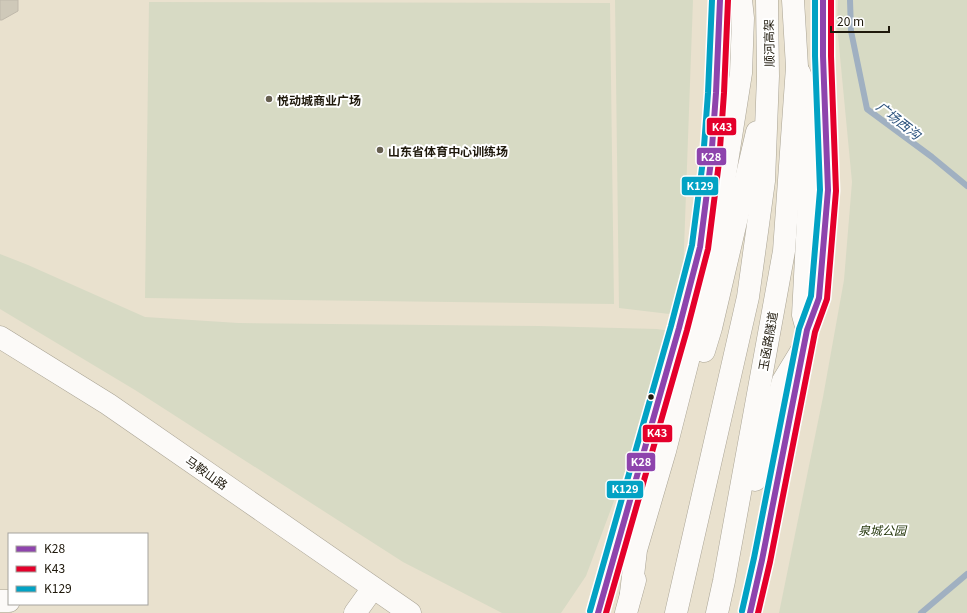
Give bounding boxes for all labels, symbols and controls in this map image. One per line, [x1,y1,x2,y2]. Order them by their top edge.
scale bar [831,8,889,34]
text: 20 m [837,12,864,29]
street label: 顺河高架 [759,19,777,67]
place label: 悦动城商业广场 [277,91,361,108]
marker: 悦动城商业广场 [264,94,274,104]
water label: 广场西沟 [873,97,927,145]
line badge: K43 [706,117,737,136]
text: K43 [712,118,732,134]
place label: 山东省体育中心训练场 [388,142,508,159]
marker: 山东省体育中心训练场 [375,145,385,155]
line badge: K28 [696,147,727,166]
text: K28 [701,148,721,164]
line badge: K129 [681,176,719,196]
text: K129 [686,177,714,193]
street label: 玉函路隧道 [753,310,781,372]
unlabelled marker [646,392,656,402]
line badge: K43 [642,424,673,443]
text: K43 [647,424,667,440]
street label: 马鞍山路 [182,451,232,493]
line badge: K28 [626,452,656,472]
text: K28 [631,453,651,469]
line badge: K129 [606,480,644,499]
text: K129 [611,480,639,496]
park label: 泉城公园 [858,521,908,538]
legend [8,533,148,605]
text: K28 [44,539,65,556]
text: K43 [44,559,65,576]
text: K129 [44,579,72,596]

